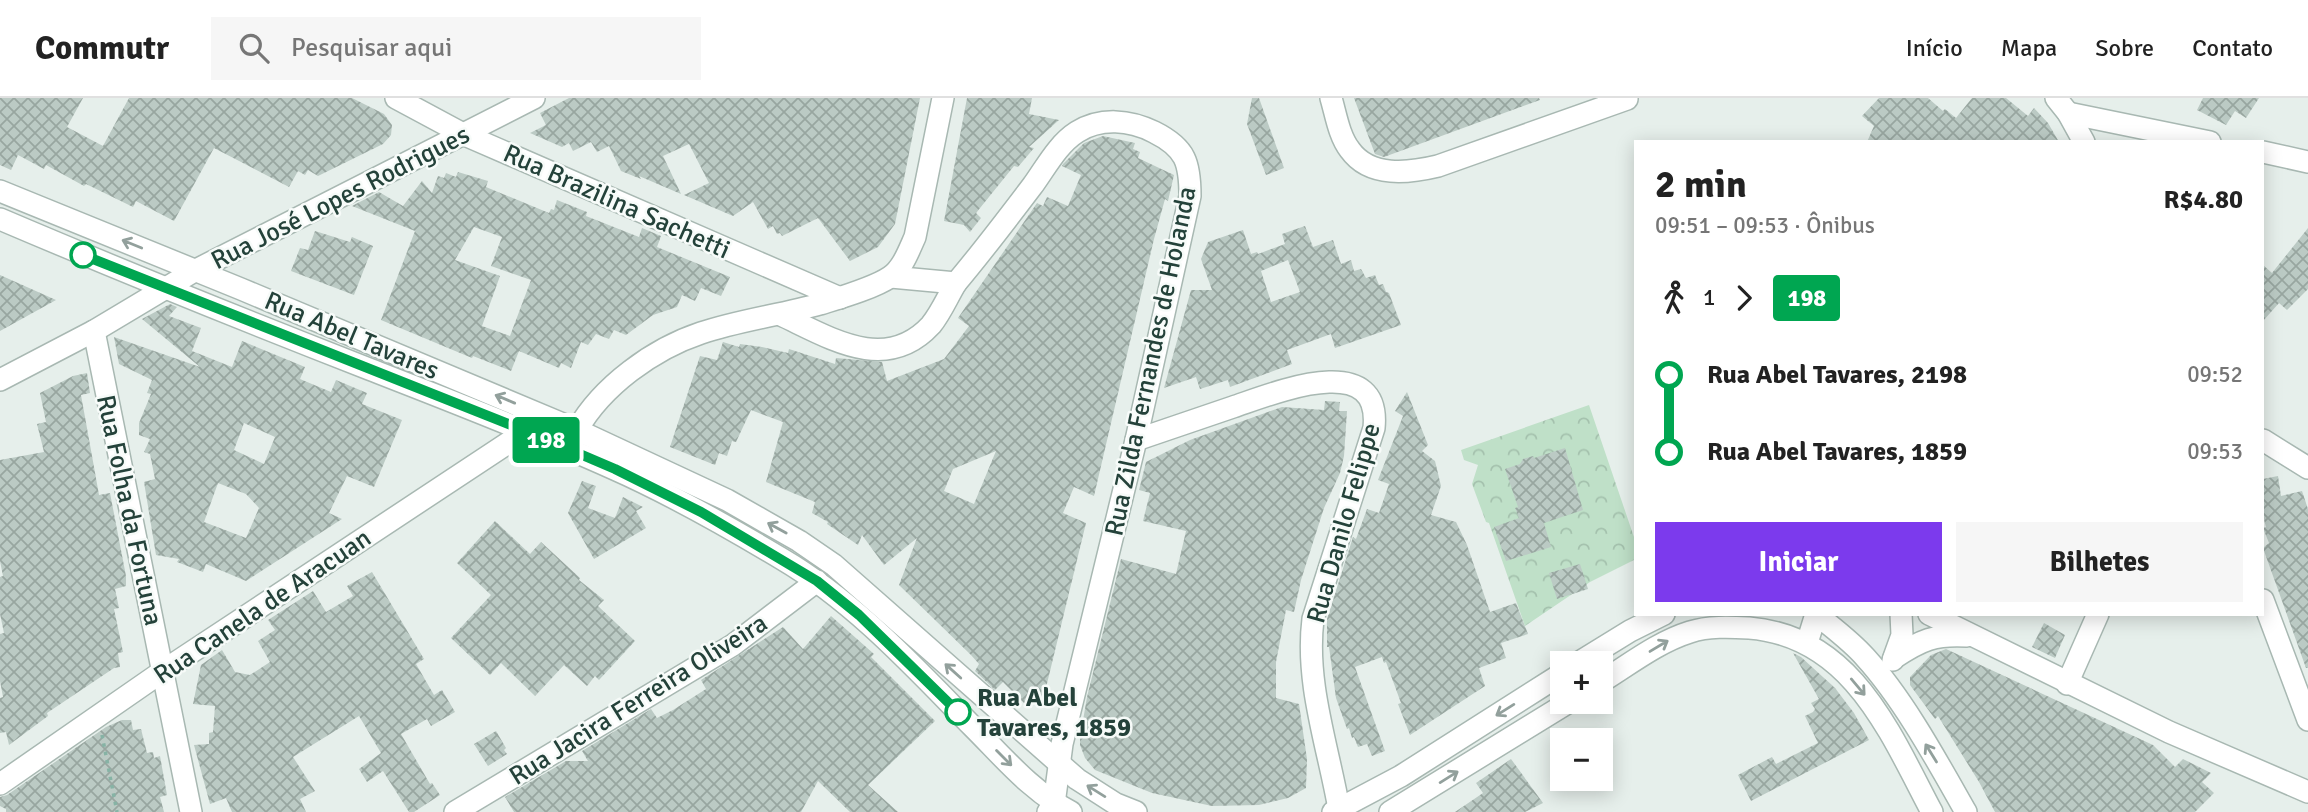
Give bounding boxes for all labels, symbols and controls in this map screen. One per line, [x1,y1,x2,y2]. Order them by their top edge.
search box [211,17,701,80]
text: Commutr [35,28,169,69]
icon: search [235,29,273,67]
text: Pesquisar aqui [291,32,452,64]
text: Início [1906,33,1963,63]
text: Mapa [2001,33,2057,63]
text: Sobre [2095,33,2154,63]
text: Contato [2192,33,2273,63]
street label: Rua José Lopes Rodrigues [206,119,475,277]
street label: Rua Brazilina Sachetti [498,138,735,266]
text: 2 min [1655,161,1747,208]
street label: Rua Zilda Fernandes de Holanda [1098,184,1204,539]
text: R$4.80 [2163,184,2243,216]
text: 09:51 – 09:53 · Ônibus [1655,211,1875,240]
one-way arrow [122,237,144,250]
unlabelled marker [70,242,96,268]
icon: walk [1655,279,1693,317]
icon: forward [1725,279,1763,317]
text: 1 [1703,283,1715,312]
text: 198 [1787,283,1826,313]
street label: Rua Abel Tavares [260,285,444,387]
text: Rua Abel Tavares, 2198 [1707,359,1967,391]
text: 09:52 [2187,360,2243,389]
street label: Rua Folha da Fortuna [89,392,169,628]
one-way arrow [495,392,516,405]
line badge: 198 [506,417,586,463]
street label: Rua Danilo Felippe [1300,419,1388,627]
text: 198 [527,425,565,455]
text: Rua Abel Tavares, 1859 [1707,436,1967,468]
text: 09:53 [2187,437,2243,466]
one-way arrow [767,521,788,534]
street label: Rua Canela de Aracuan [148,522,377,691]
button: Iniciar [1655,522,1942,602]
button: Bilhetes [1956,522,2243,602]
street label: Rua Jacira Ferreira Oliveira [504,607,774,792]
one-way arrow [1649,639,1669,653]
map controls [1550,651,1613,791]
button: + [1550,651,1613,714]
one-way arrow [944,663,962,679]
one-way arrow [1850,678,1866,696]
place label: Rua Abel Tavares, 1859 [977,682,1131,744]
marker: Rua Abel Tavares, 1859 [945,699,971,725]
one-way arrow [1496,702,1515,717]
button: − [1550,728,1613,791]
one-way arrow [1924,744,1939,763]
one-way arrow [995,750,1012,767]
one-way arrow [1439,769,1458,784]
one-way arrow [1087,784,1106,799]

